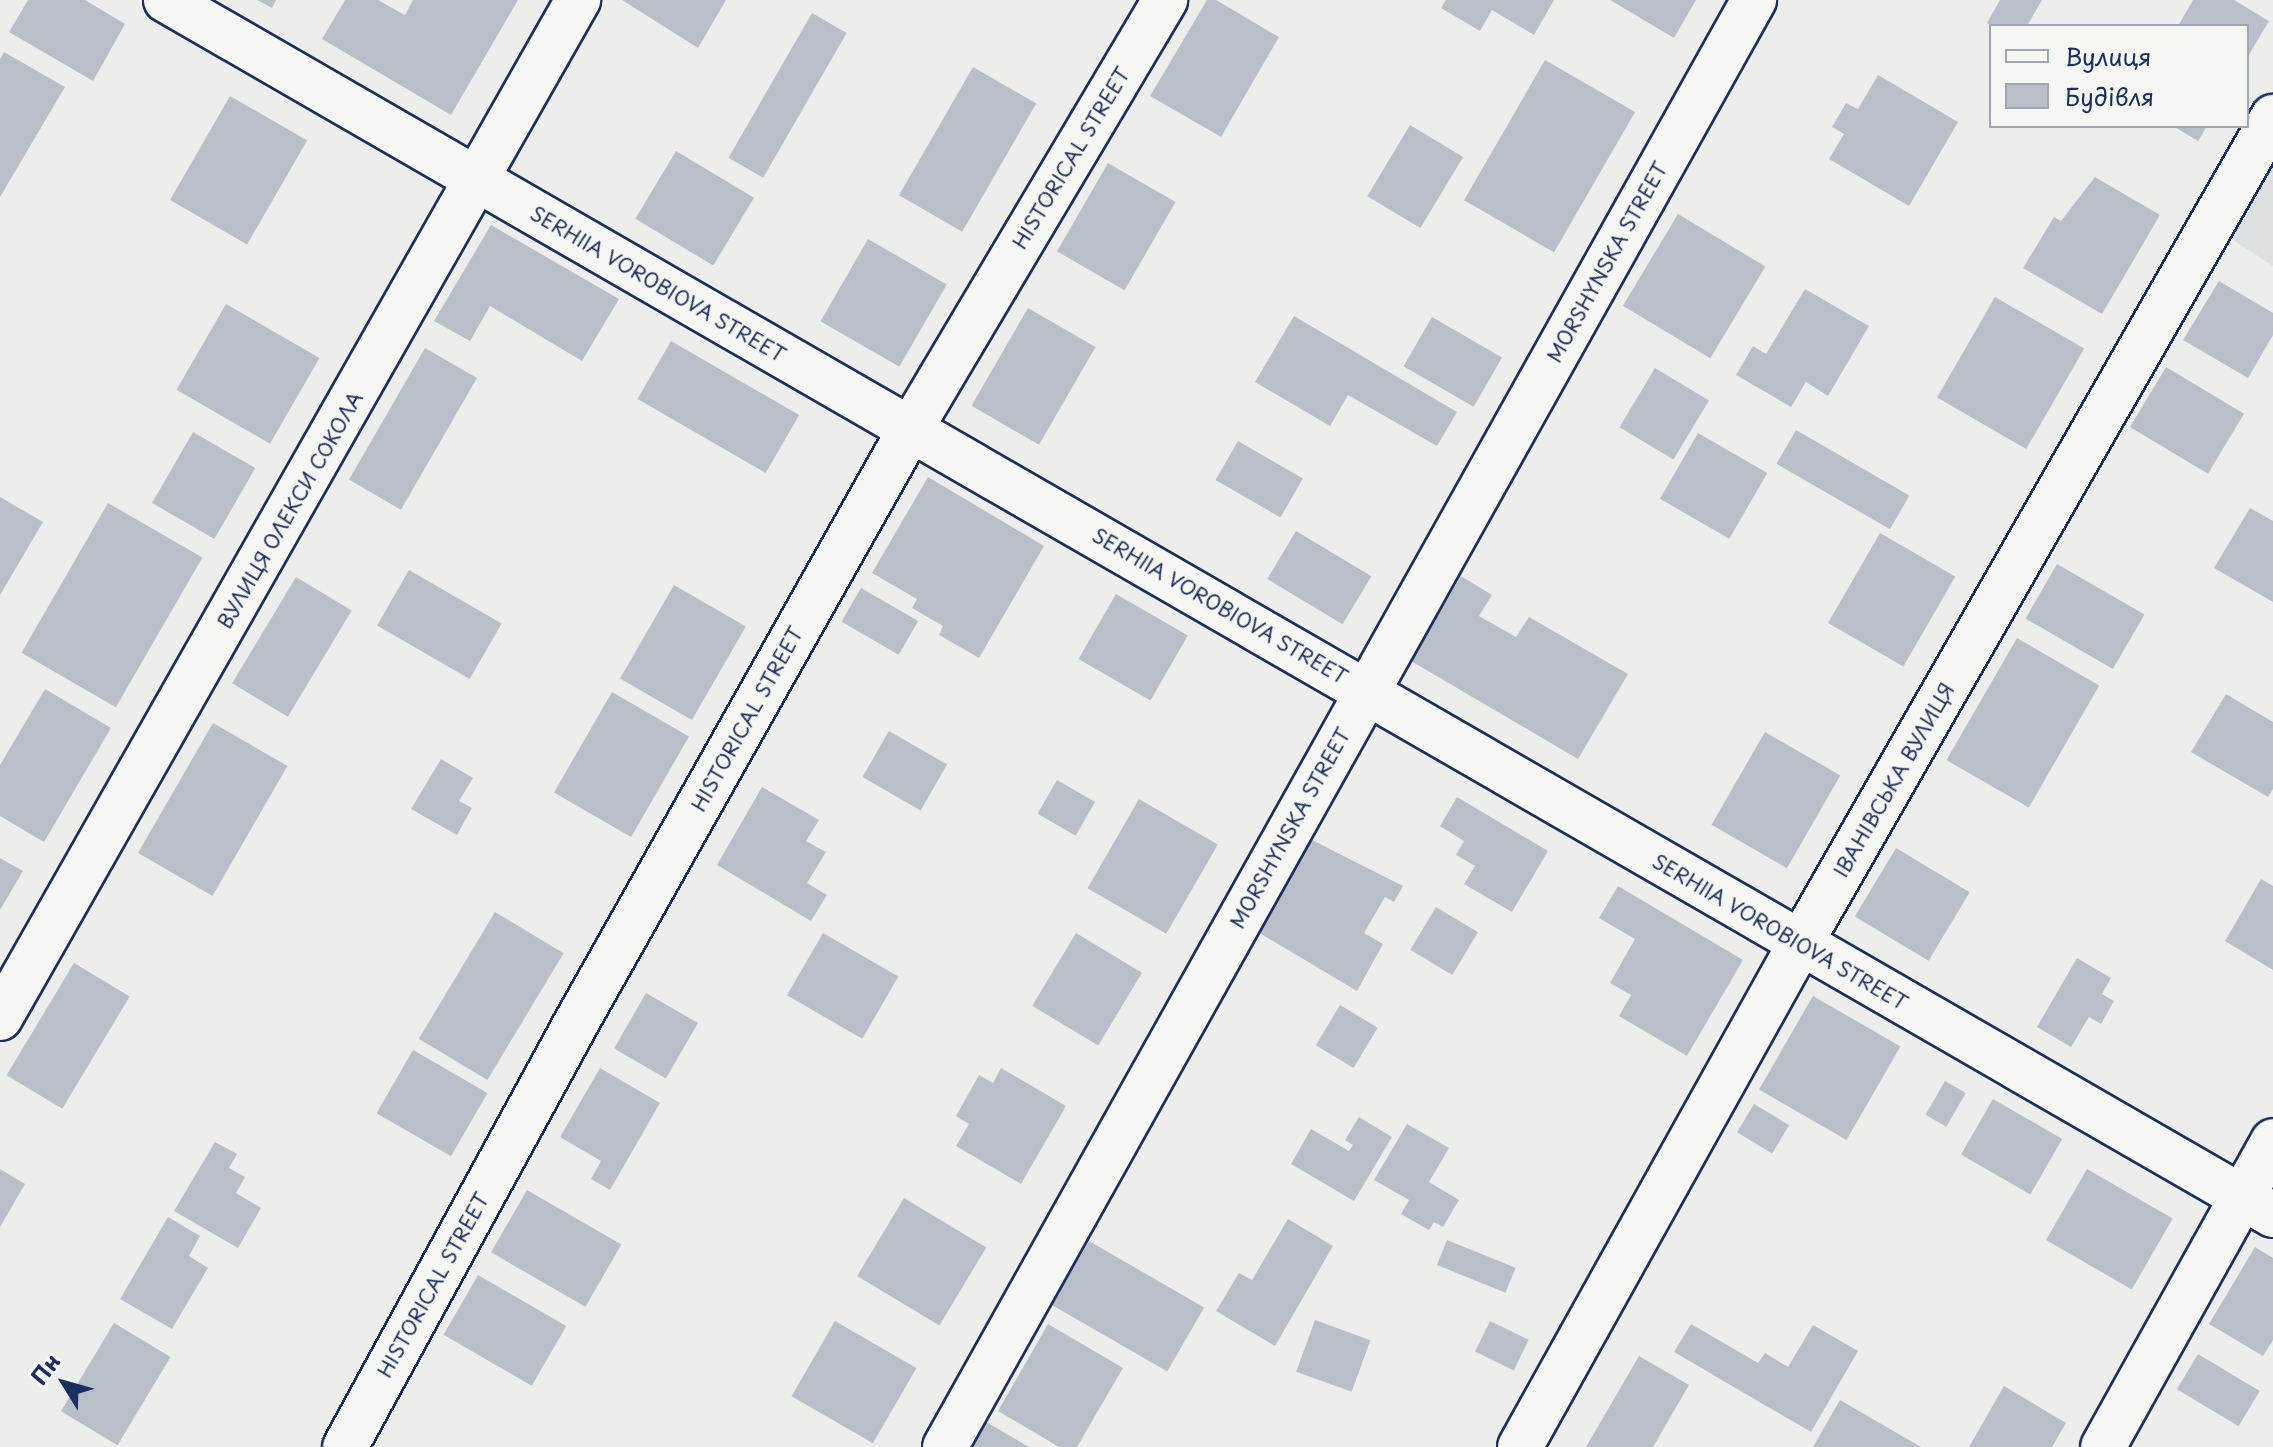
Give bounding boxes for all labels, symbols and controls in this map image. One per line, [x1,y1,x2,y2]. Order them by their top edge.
legend [1989,24,2249,128]
text: Вулиця [2065,38,2151,74]
street label: HISTORICAL STREET [1007,62,1135,254]
text: Будівля [2065,78,2154,114]
street label: MORSHYNSKA STREET [1541,156,1673,368]
street label: SERHIIA VOROBIOVA STREET [524,200,792,368]
street label: ВУЛИЦЯ ОЛЕКСИ СОКОЛА [212,387,368,633]
street label: SERHIIA VOROBIOVA STREET [1086,522,1354,690]
street label: HISTORICAL STREET [686,622,808,816]
street label: ІВАНІВСЬКА ВУЛИЦЯ [1829,679,1959,881]
street label: MORSHYNSKA STREET [1224,722,1356,934]
street label: SERHIIA VOROBIOVA STREET [1646,848,1914,1016]
street label: HISTORICAL STREET [372,1188,494,1382]
north arrow [24,1343,104,1423]
text: Пн [22,1346,67,1391]

